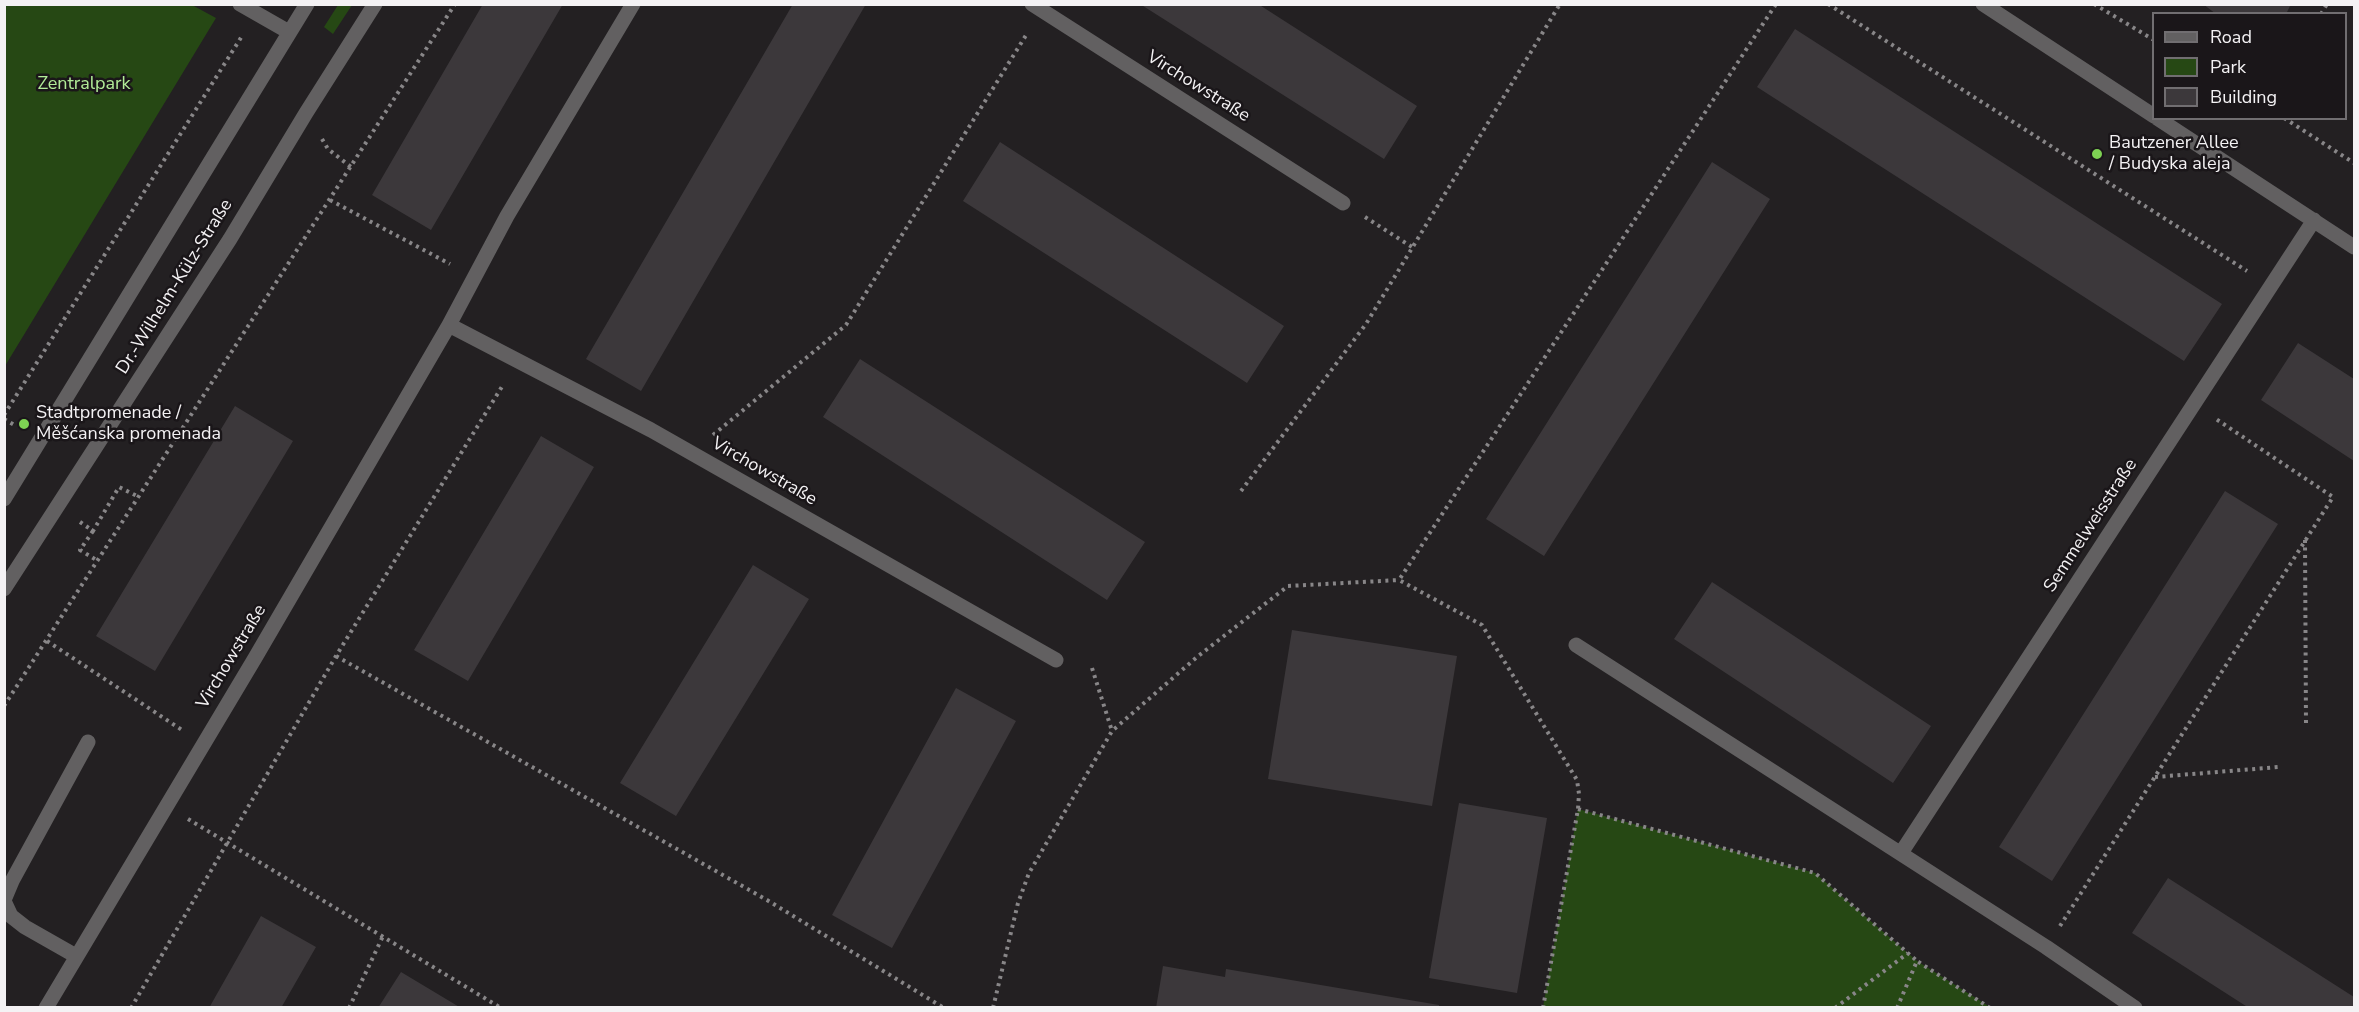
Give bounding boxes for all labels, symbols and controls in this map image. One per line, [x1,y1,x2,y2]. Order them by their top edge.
legend [2152,12,2347,120]
text: Road [2210,25,2252,49]
street label: Virchowstraße [1142,47,1254,127]
text: Park [2210,55,2246,79]
park label: Zentralpark [37,74,131,96]
text: Building [2210,85,2277,109]
place label: Bautzener Allee / Budyska aleja [2109,133,2239,176]
marker: Bautzener Allee / Budyska aleja [2090,147,2104,161]
street label: Dr.-Wilhelm-Külz-Straße [112,195,238,379]
place label: Stadtpromenade / Měšćanska promenada [36,403,221,446]
marker: Stadtpromenade / Měšćanska promenada [17,417,31,431]
street label: Virchowstraße [708,433,820,511]
street label: Semmelweisstraße [2040,455,2142,597]
street label: Virchowstraße [192,601,272,713]

